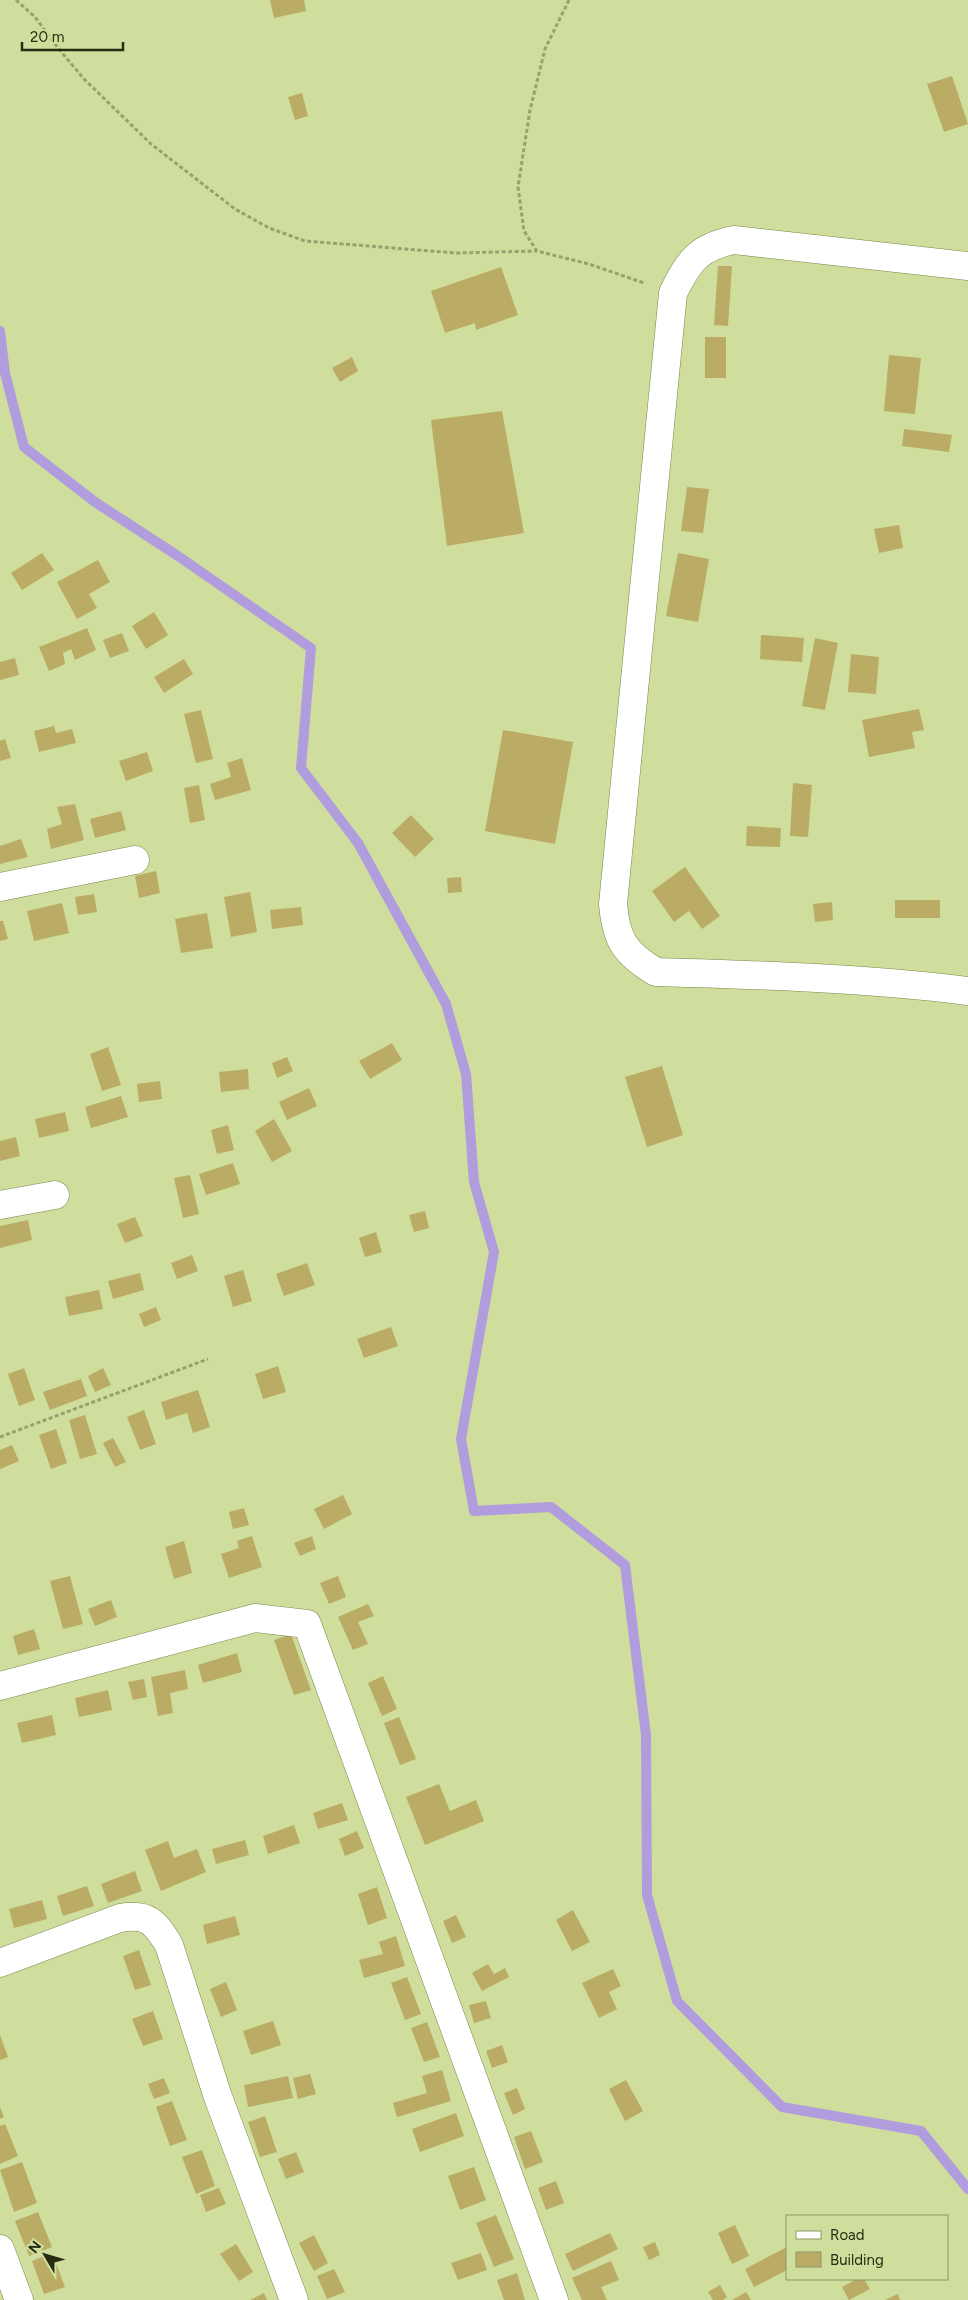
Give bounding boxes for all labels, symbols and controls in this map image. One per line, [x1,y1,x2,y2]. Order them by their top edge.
scale bar [22,20,124,52]
text: 20 m [30,28,64,46]
legend [786,2215,948,2280]
text: Road [830,2226,865,2244]
north arrow [20,2230,70,2280]
text: N [25,2238,45,2257]
text: Building [830,2251,884,2269]

